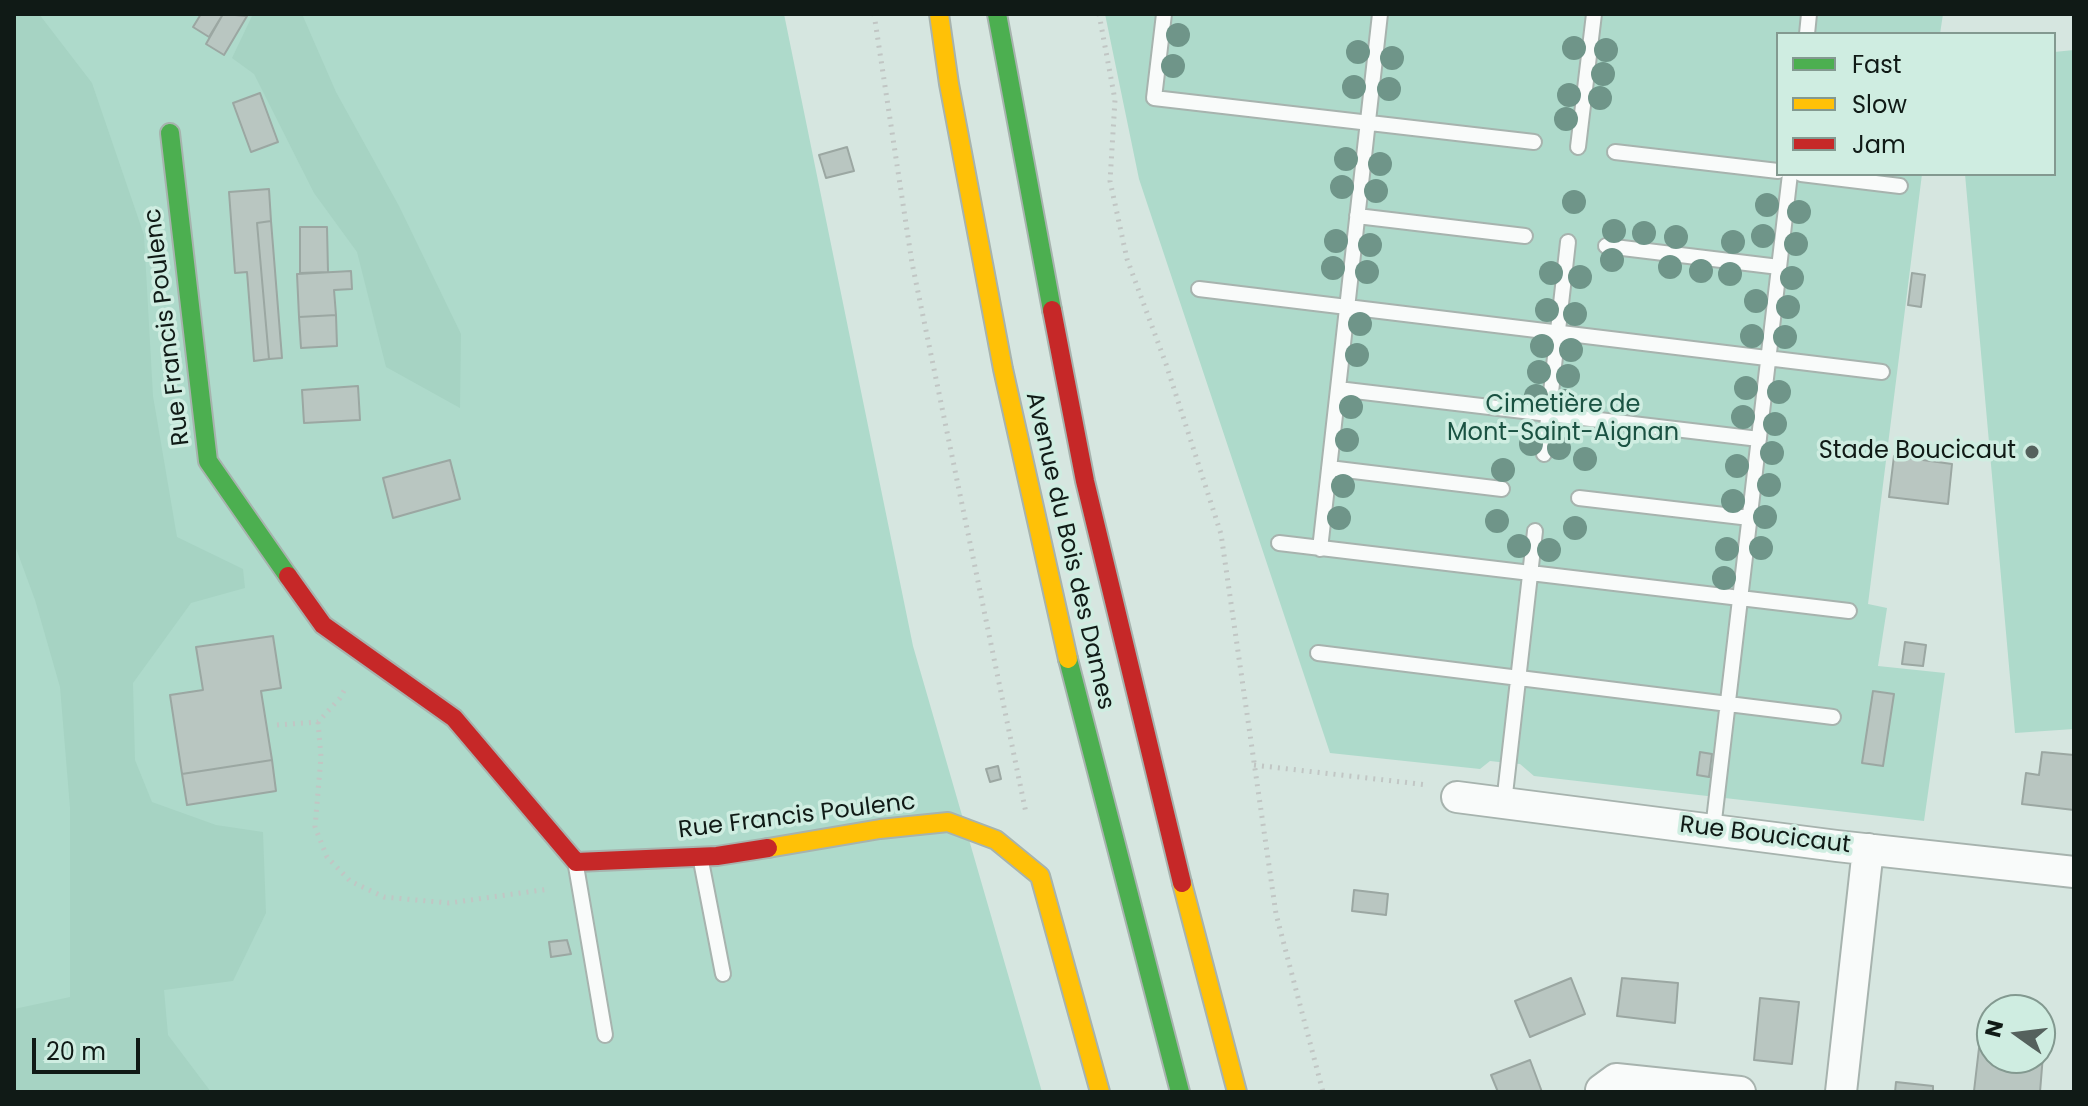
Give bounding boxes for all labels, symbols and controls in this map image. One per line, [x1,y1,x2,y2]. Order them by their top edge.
legend [1776,32,2056,176]
text: Fast [1852,48,1902,81]
text: Slow [1852,88,1907,121]
text: Jam [1852,128,1906,161]
street label: Rue Francis Poulenc [139,207,197,447]
street label: Avenue du Bois des Dames [1018,390,1120,712]
park label: Cimetière de Mont-Saint-Aignan [1447,392,1679,448]
place label: Stade Boucicaut [1819,438,2016,466]
marker: Stade Boucicaut [2023,443,2041,461]
street label: Rue Francis Poulenc [677,788,917,846]
street label: Rue Boucicaut [1678,811,1852,861]
north arrow [1976,994,2056,1074]
text: N [1977,1017,2011,1040]
scale bar [36,1022,144,1072]
text: 20 m [46,1035,106,1068]

